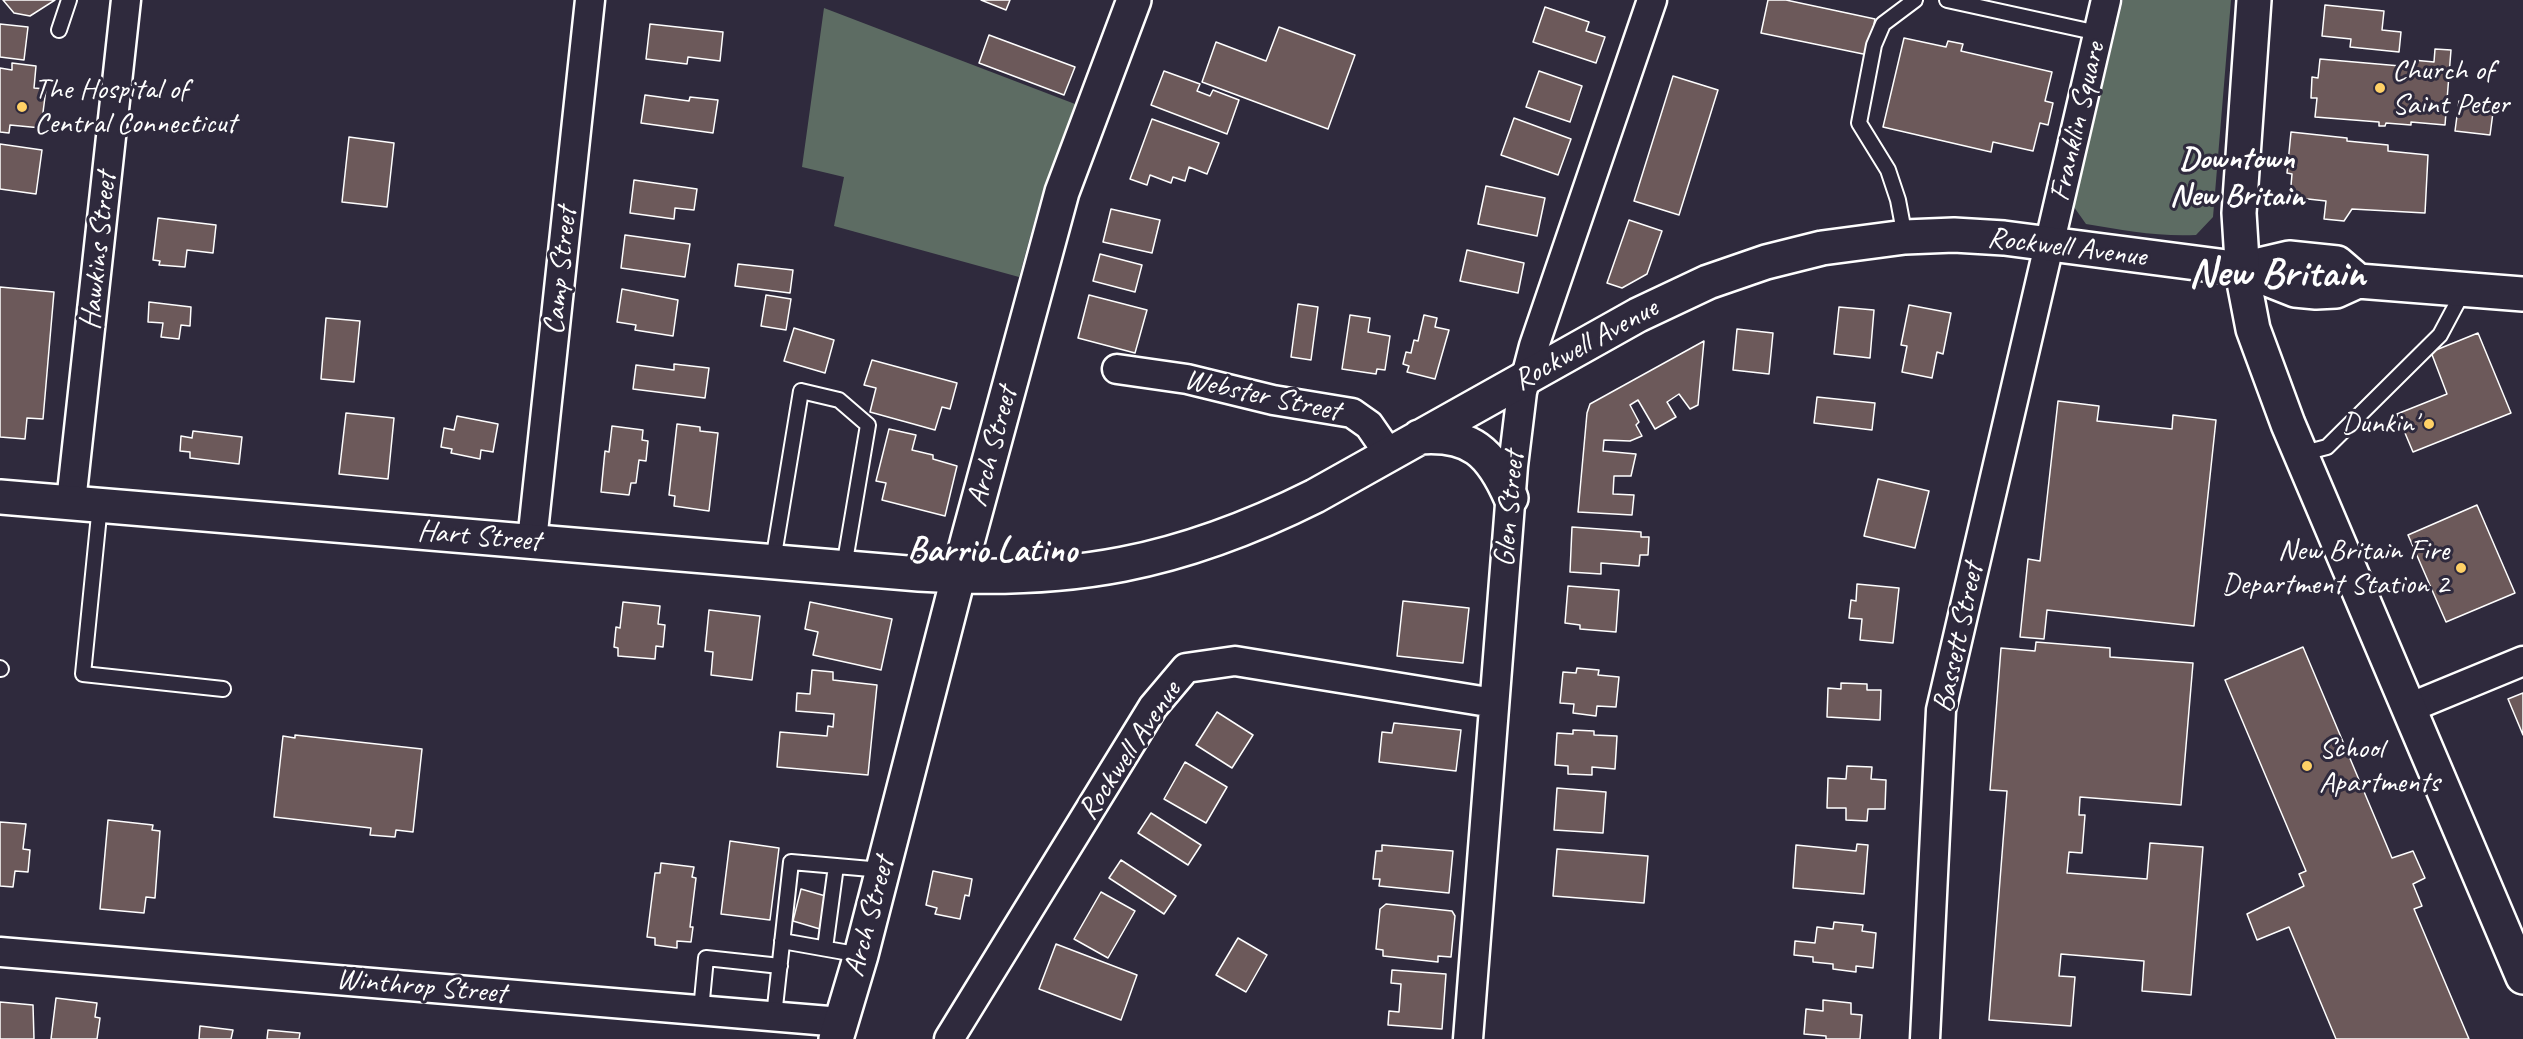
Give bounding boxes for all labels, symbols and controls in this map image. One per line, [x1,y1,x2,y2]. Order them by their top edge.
street label: Franklin Square [2042,39,2114,205]
place label: Church of Saint Peter [2392,53,2509,124]
place label: The Hospital of Central Connecticut [34,72,236,142]
marker: Church of Saint Peter [2373,81,2387,95]
marker: The Hospital of Central Connecticut [15,100,29,114]
district label: Downtown New Britain [2170,141,2304,216]
street label: Hawkins Street [73,171,125,331]
street label: Camp Street [536,205,586,337]
street label: Rockwell Avenue [1986,220,2148,276]
district label: New Britain [2189,250,2365,300]
street label: Rockwell Avenue [1507,291,1665,399]
street label: Webster Street [1181,362,1343,430]
street label: Arch Street [960,383,1026,511]
place label: Dunkin' [2341,406,2417,442]
marker: Dunkin' [2422,417,2436,431]
street label: Glen Street [1487,450,1533,568]
street label: Hart Street [416,514,542,560]
district label: Barrio Latino [907,530,1077,574]
place label: New Britain Fire Department Station 2 [2222,533,2449,604]
street label: Bassett Street [1926,560,1992,716]
marker: New Britain Fire Department Station 2 [2454,561,2468,575]
street label: Rockwell Avenue [1070,675,1190,827]
place label: School Apartments [2319,731,2439,801]
marker: School Apartments [2300,759,2314,773]
street label: Arch Street [837,853,903,981]
street label: Winthrop Street [335,962,507,1012]

